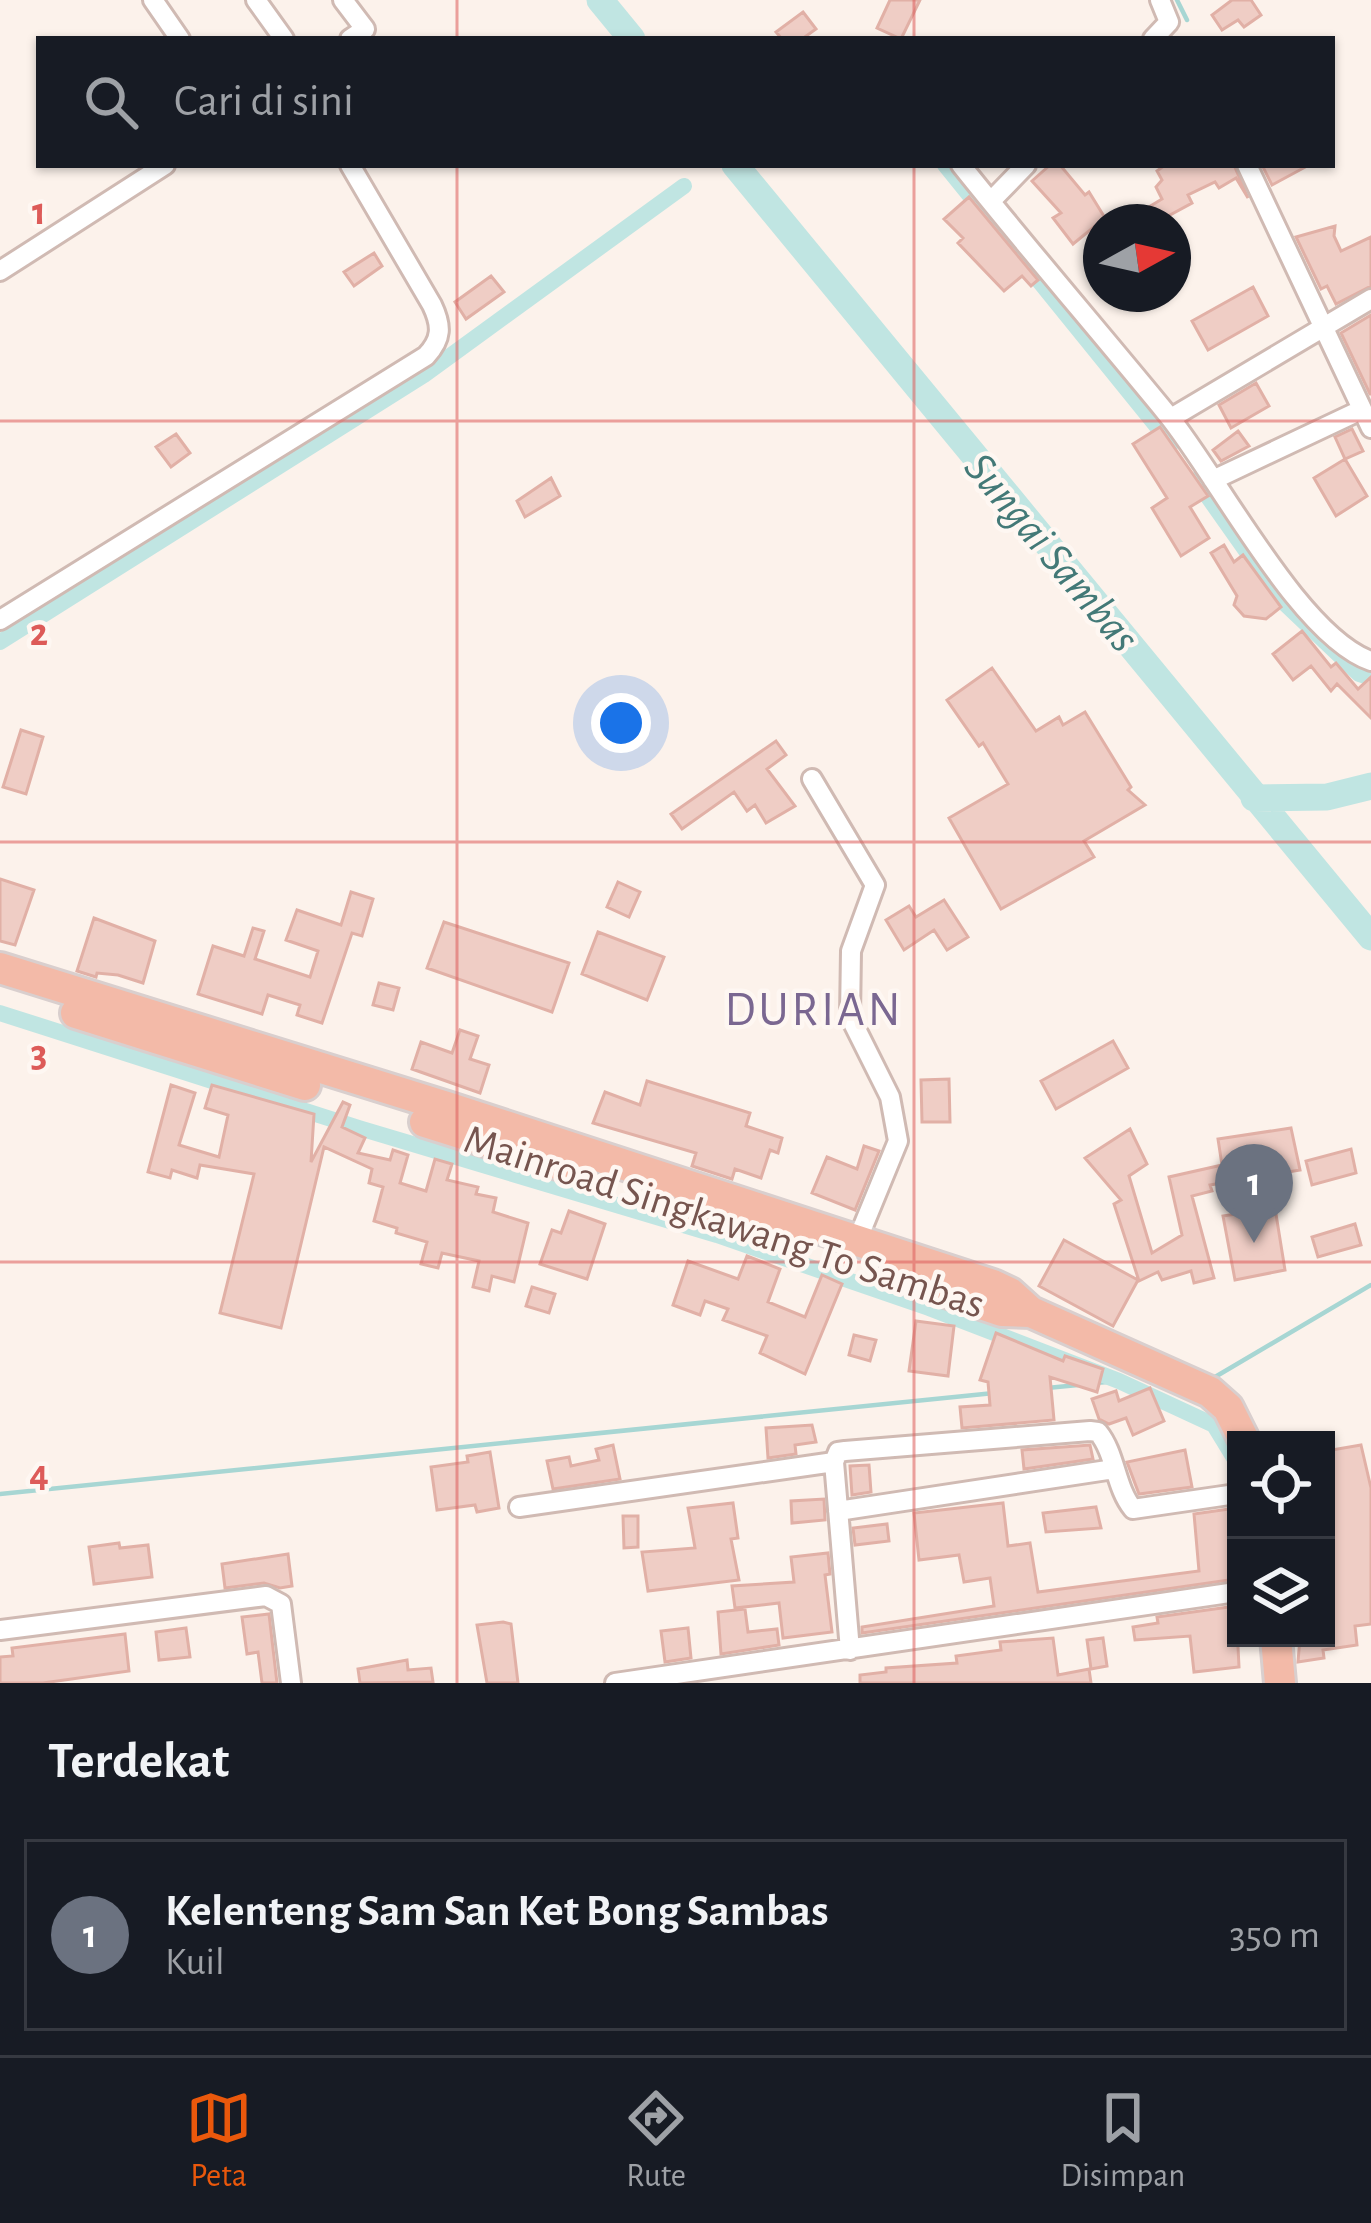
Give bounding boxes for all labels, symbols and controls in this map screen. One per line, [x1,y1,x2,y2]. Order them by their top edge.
search box [36,36,1335,168]
icon: search [78,69,144,135]
text: Cari di sini [174,79,354,124]
text: 1 [32,193,46,232]
north arrow [1083,204,1191,312]
water label: Sungai Sambas [955,445,1147,660]
text: 2 [30,614,48,653]
your location [591,693,651,753]
district label: DURIAN [724,987,904,1035]
text: 3 [31,1035,47,1074]
street label: Mainroad Singkawang To Sambas [459,1118,990,1326]
pin: 1 [1215,1144,1293,1243]
map controls [1227,1431,1335,1647]
button: locate [1227,1431,1335,1539]
text: 4 [29,1455,49,1494]
button: layers [1227,1539,1335,1647]
text: Terdekat [48,1736,229,1787]
text: Kelenteng Sam San Ket Bong Sambas [165,1889,829,1934]
text: 1 [83,1916,97,1955]
text: 350 m [1229,1916,1320,1955]
text: Kuil [165,1943,225,1982]
tab: Peta [186,2085,252,2197]
tab: Rute [623,2085,689,2197]
tab: Disimpan [1061,2085,1185,2197]

